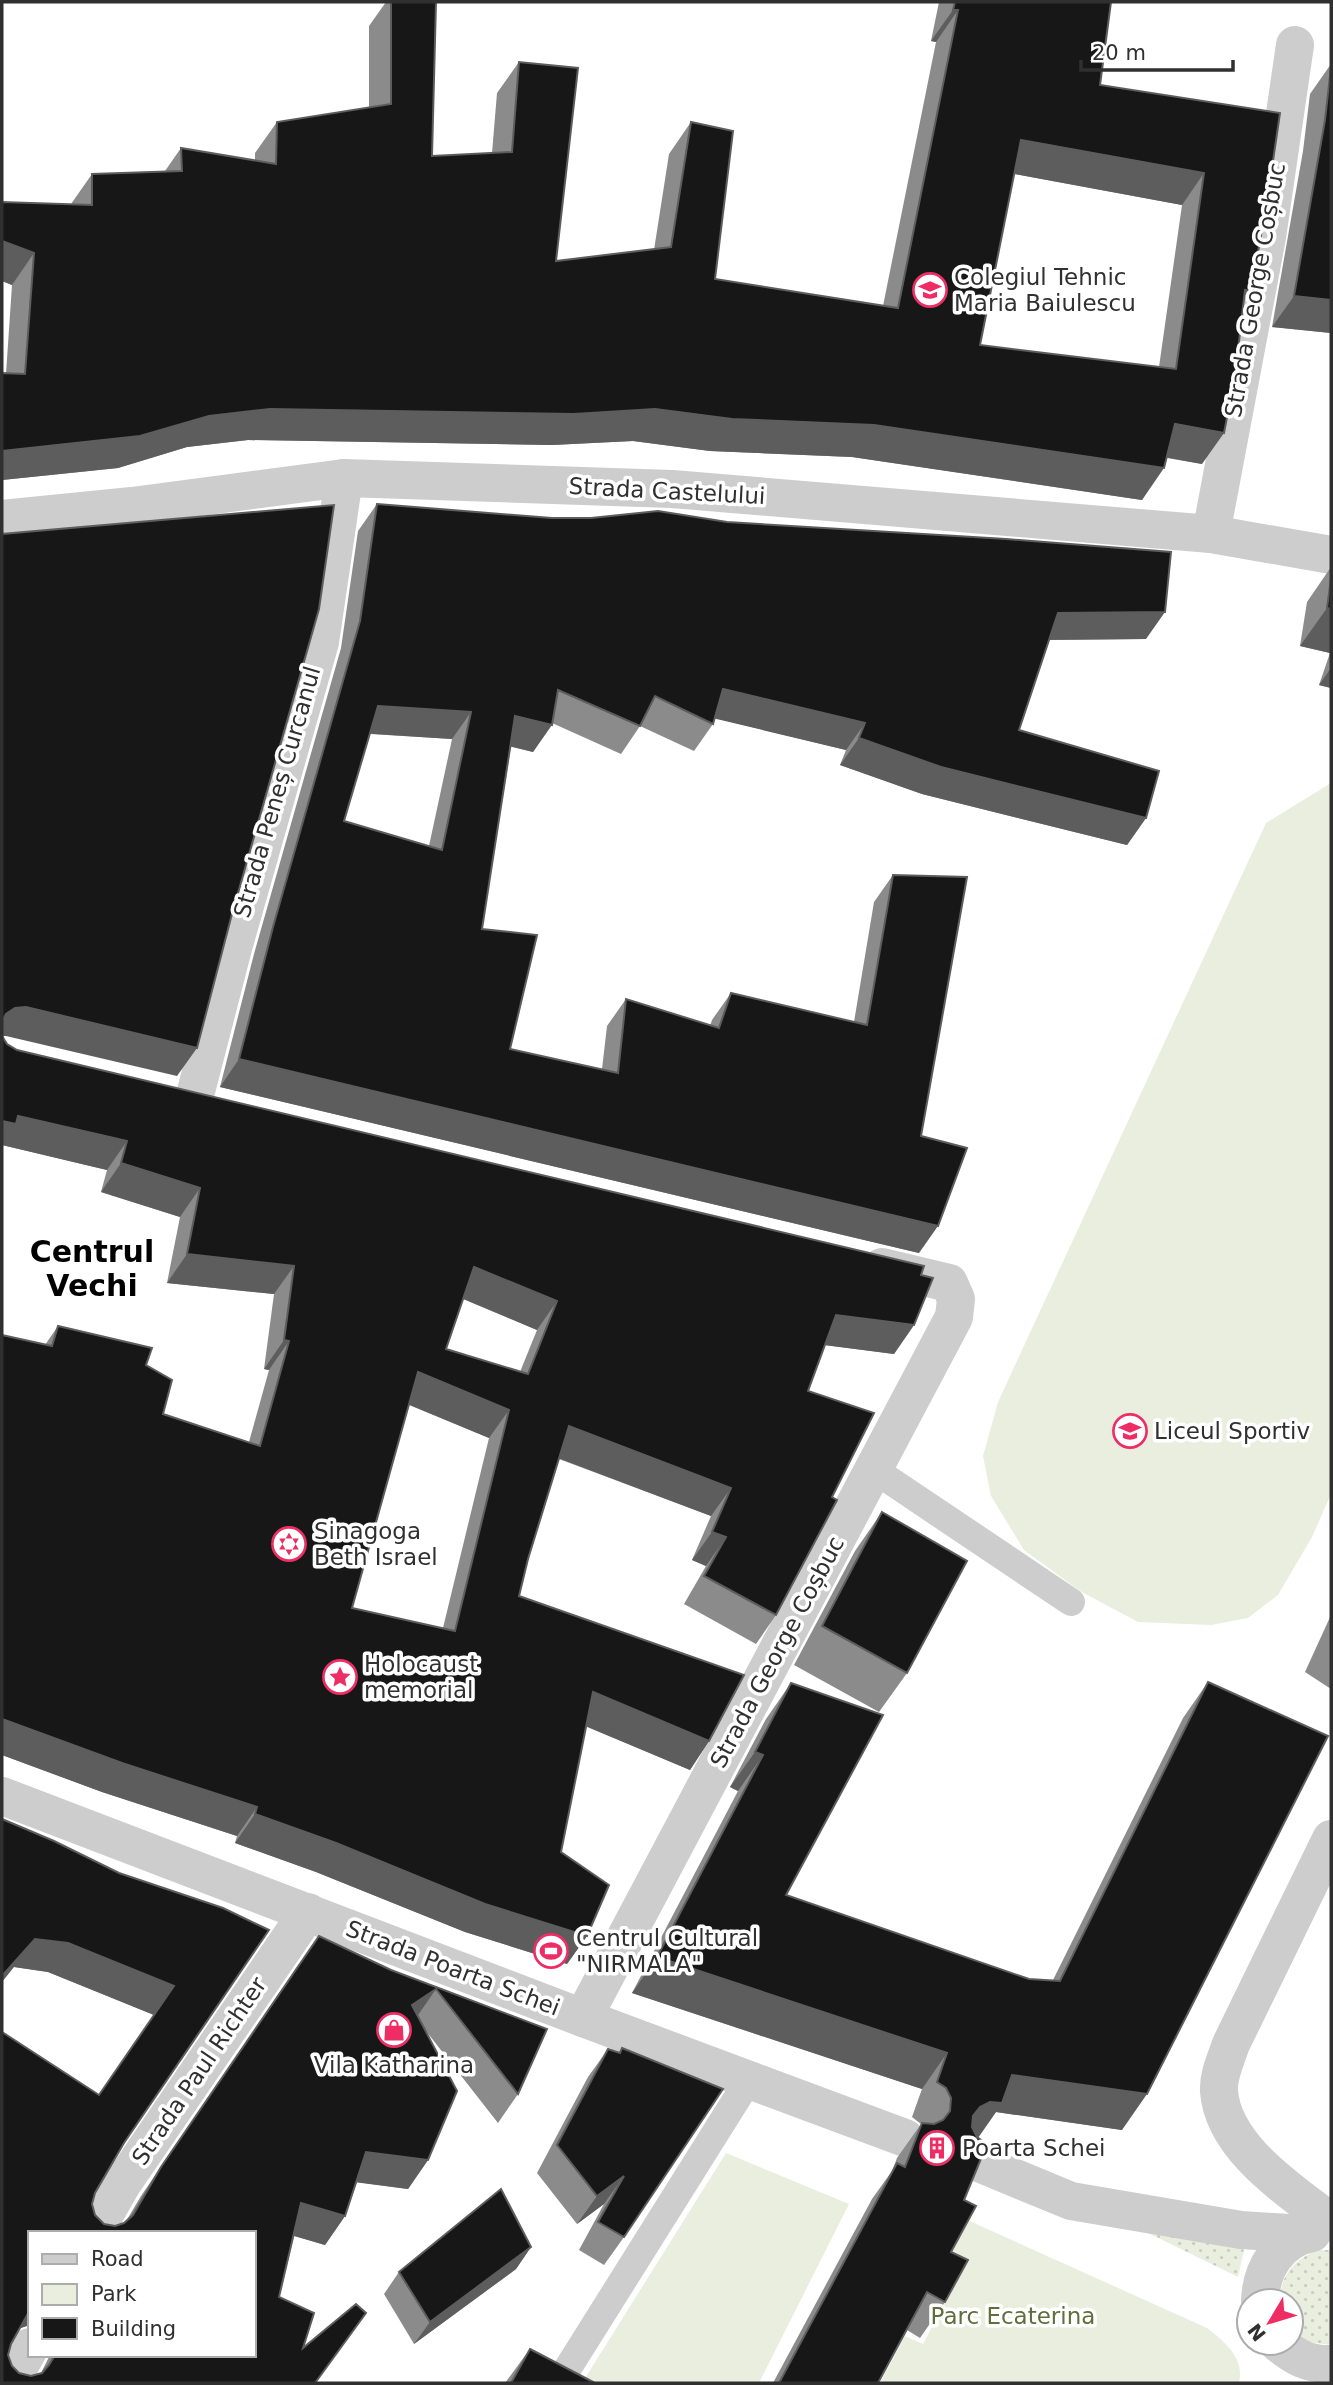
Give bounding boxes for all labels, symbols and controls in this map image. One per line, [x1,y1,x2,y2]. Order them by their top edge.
scale bar [1081,28,1233,72]
text: 20 m [1092,41,1146,65]
street label: Strada George Coșbuc [1220,161,1290,419]
place label: Colegiul Tehnic Maria Baiulescu [954,264,1136,316]
school or university icon: Colegiul Tehnic Maria Baiulescu [911,271,949,309]
street label: Strada Castelului [568,473,766,509]
street label: Strada Peneș Curcanul [229,663,325,921]
district label: Centrul Vechi [30,1234,154,1303]
school or university icon: Liceul Sportiv [1111,1412,1149,1450]
place label: Liceul Sportiv [1154,1418,1310,1444]
place label: Sinagoga Beth Israel [314,1518,438,1570]
synagogue icon: Sinagoga Beth Israel [270,1525,308,1563]
street label: Strada George Coșbuc [705,1532,849,1772]
place label: Holocaust memorial [364,1651,478,1703]
place icon: Holocaust memorial [321,1658,359,1696]
street label: Strada Poarta Schei [343,1915,563,2021]
place label: Centrul Cultural "NIRMALA" [576,1925,758,1977]
sports icon: Centrul Cultural "NIRMALA" [532,1932,570,1970]
street label: Strada Paul Richter [127,1972,272,2170]
shop icon: Vila Katharina [375,2011,413,2049]
place label: Vila Katharina [314,2052,474,2078]
building icon: Poarta Schei [918,2129,956,2167]
place label: Poarta Schei [962,2135,1105,2161]
legend [28,2231,256,2357]
text: Road [91,2247,144,2271]
text: Park [91,2282,137,2306]
north arrow [1235,2287,1305,2357]
park label: Parc Ecaterina [931,2303,1095,2329]
text: Building [91,2317,176,2341]
text: N [1243,2319,1270,2346]

